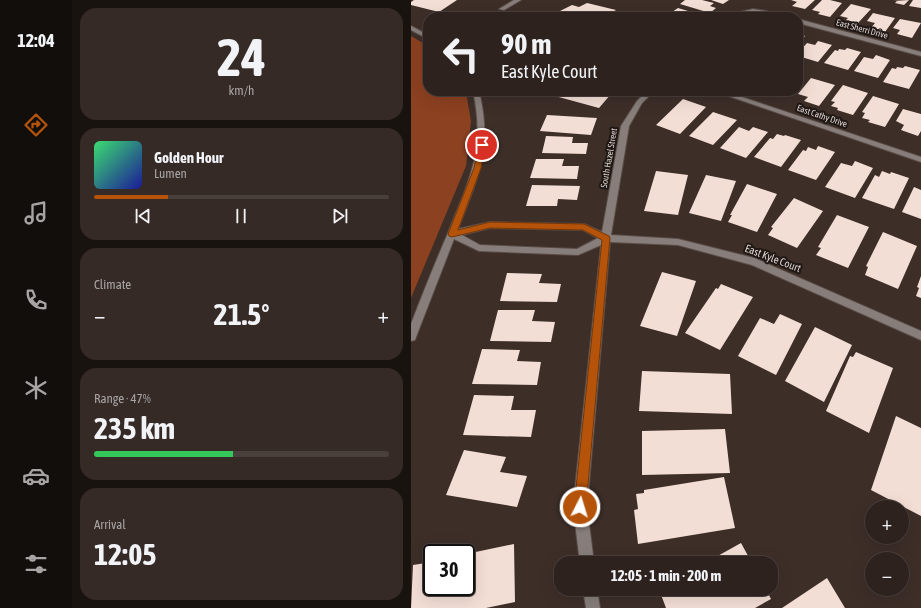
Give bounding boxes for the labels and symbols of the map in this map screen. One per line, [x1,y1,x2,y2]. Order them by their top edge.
street label: East Sherri Drive [835,17,889,41]
street label: East Cathy Drive [795,103,849,129]
street label: South Hazel Street [599,127,619,189]
pin [465,128,499,162]
street label: East Kyle Court [743,242,803,274]
position arrow [559,486,601,528]
speed limit sign: 30 [423,544,475,596]

